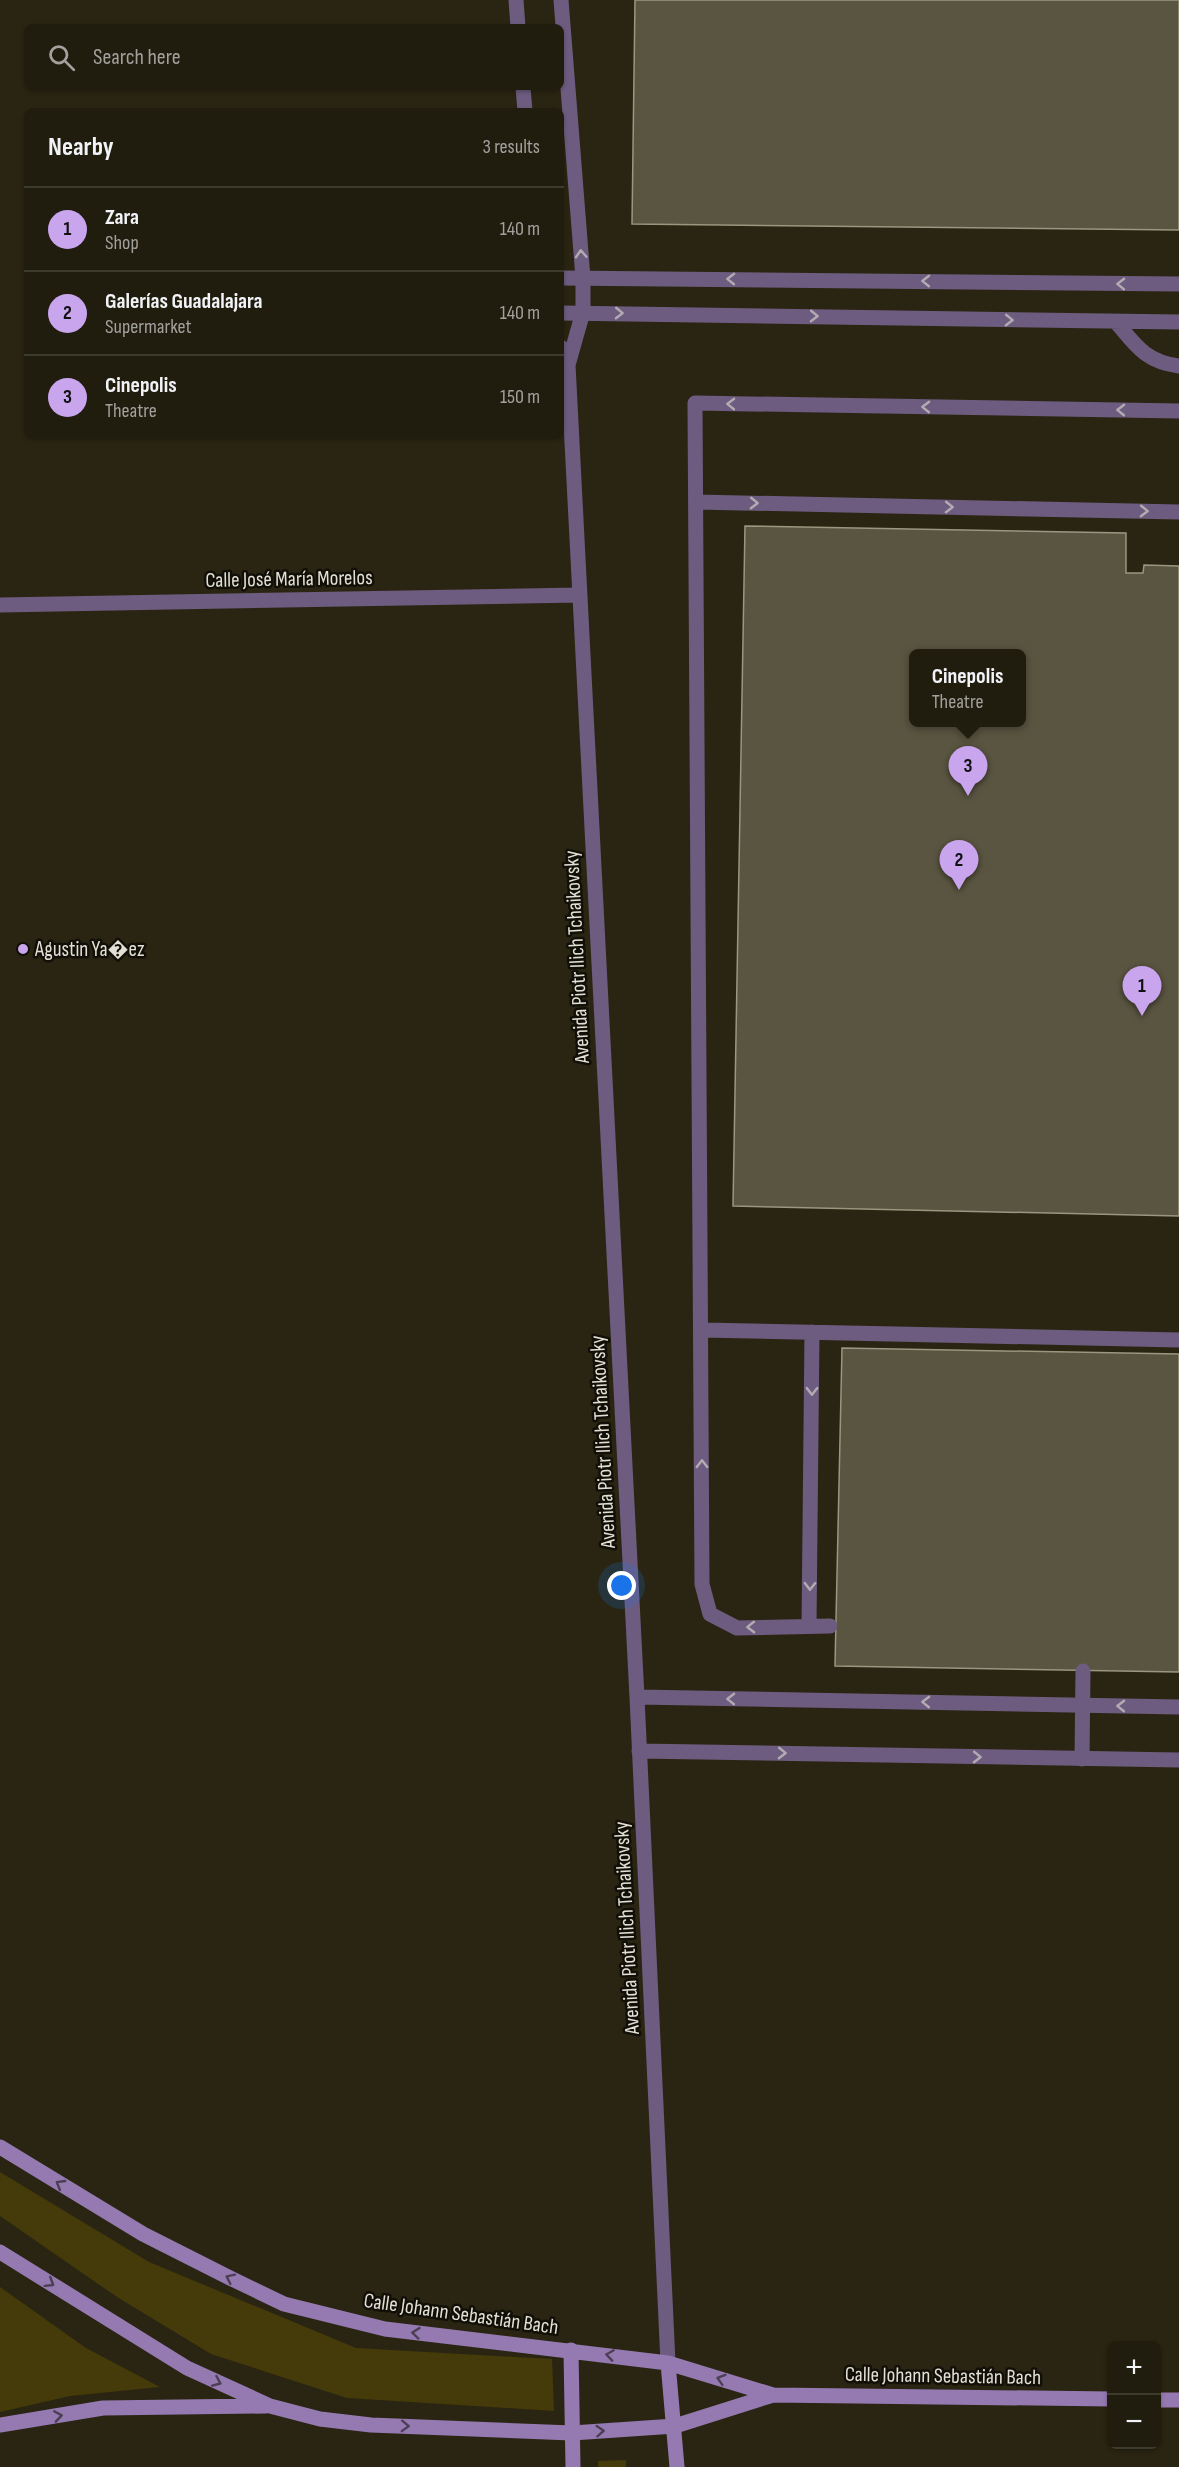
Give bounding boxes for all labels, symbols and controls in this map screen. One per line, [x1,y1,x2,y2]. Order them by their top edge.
search box [24,24,564,90]
icon: search [45,41,78,74]
text: Search here [93,44,180,71]
text: Nearby [48,132,114,163]
text: 3 results [483,135,540,159]
text: Zara [105,204,139,231]
text: 1 [64,217,71,241]
text: 140 m [500,217,540,241]
text: Shop [105,231,139,255]
one-way arrow [575,249,588,258]
one-way arrow [726,273,735,285]
one-way arrow [921,275,930,288]
one-way arrow [1116,277,1125,290]
text: Galerías Guadalajara [105,288,263,315]
text: 2 [63,301,72,325]
text: 140 m [500,301,540,325]
one-way arrow [615,307,624,319]
one-way arrow [810,310,819,323]
one-way arrow [1005,314,1014,326]
text: Supermarket [105,315,192,339]
text: Cinepolis [105,372,177,399]
text: 3 [63,385,72,409]
text: 150 m [500,385,540,409]
one-way arrow [726,398,735,410]
text: Theatre [105,399,157,423]
one-way arrow [921,401,930,413]
one-way arrow [1116,404,1125,416]
one-way arrow [750,497,759,509]
one-way arrow [945,501,954,513]
one-way arrow [1140,505,1149,518]
street label: Calle José María Morelos [205,565,373,593]
popup [909,649,1026,727]
text: Cinepolis [932,663,1003,690]
text: Theatre [932,690,983,714]
pin: 3 [948,746,988,796]
pin: 2 [940,840,978,890]
street label: Avenida Piotr Ilich Tchaikovsky [559,850,595,1065]
place label: Agustin Ya�ez [34,937,145,962]
marker: Agustin Ya�ez [16,942,30,956]
pin: 1 [1122,966,1162,1016]
street label: Avenida Piotr Ilich Tchaikovsky [585,1335,621,1550]
one-way arrow [805,1386,818,1395]
one-way arrow [696,1459,708,1468]
your location [607,1571,636,1600]
one-way arrow [803,1581,816,1590]
one-way arrow [746,1621,755,1633]
one-way arrow [726,1692,735,1705]
one-way arrow [921,1696,930,1709]
one-way arrow [1116,1700,1125,1712]
one-way arrow [777,1747,786,1760]
one-way arrow [972,1751,981,1764]
street label: Avenida Piotr Ilich Tchaikovsky [609,1821,645,2036]
one-way arrow [56,2180,66,2192]
one-way arrow [226,2274,237,2286]
one-way arrow [44,2276,54,2288]
street label: Calle Johann Sebastián Bach [362,2288,560,2340]
one-way arrow [412,2327,421,2340]
map controls [1107,2341,1161,2449]
button: + [1107,2341,1161,2395]
one-way arrow [605,2350,615,2362]
street label: Calle Johann Sebastián Bach [845,2362,1041,2390]
one-way arrow [716,2374,727,2386]
one-way arrow [211,2375,222,2387]
button: − [1107,2395,1161,2449]
one-way arrow [53,2410,62,2422]
one-way arrow [401,2420,410,2433]
one-way arrow [596,2425,605,2438]

